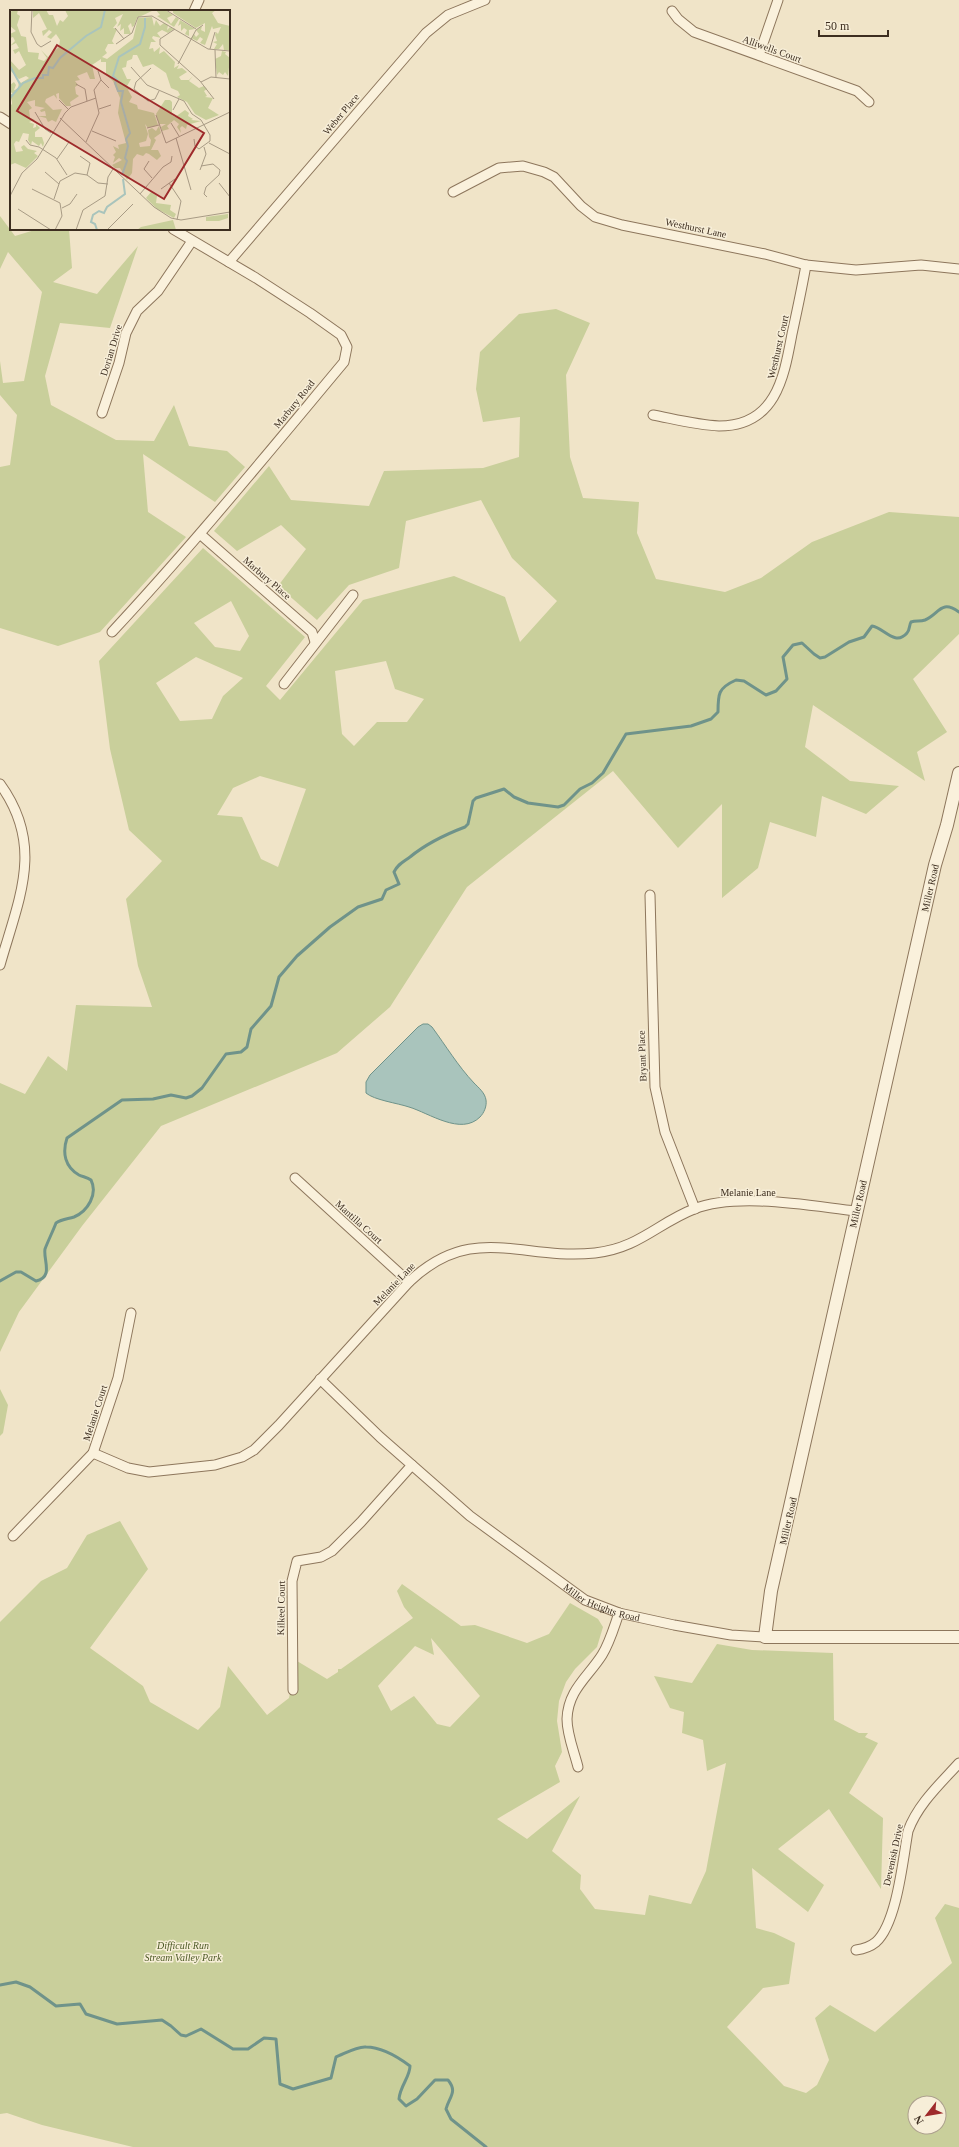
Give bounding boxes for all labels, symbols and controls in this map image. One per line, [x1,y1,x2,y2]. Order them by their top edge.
inset map [10,10,230,230]
scale bar [819,12,888,38]
text: 50 m [825,19,850,33]
street label: Alliwells Court [741,33,803,65]
street label: Weber Place [321,91,362,137]
street label: Westhurst Lane [664,216,728,240]
street label: Westhurst Court [765,314,791,380]
street label: Dorian Drive [98,322,124,377]
street label: Marbury Road [271,378,317,430]
street label: Marbury Place [241,554,293,602]
street label: Miller Road [919,863,941,913]
street label: Bryant Place [636,1030,648,1082]
street label: Miller Road [847,1179,869,1229]
street label: Melanie Lane [720,1187,776,1198]
street label: Mantilla Court [333,1198,385,1246]
street label: Melanie Lane [371,1260,418,1308]
street label: Melanie Court [81,1383,109,1442]
street label: Miller Road [777,1496,799,1546]
street label: Kilkeel Court [275,1580,287,1635]
street label: Miller Heights Road [562,1581,641,1623]
street label: Devenish Drive [881,1822,905,1887]
park label: Difficult Run Stream Valley Park [145,1940,222,1963]
north arrow [907,2095,947,2135]
text: N [911,2114,926,2127]

